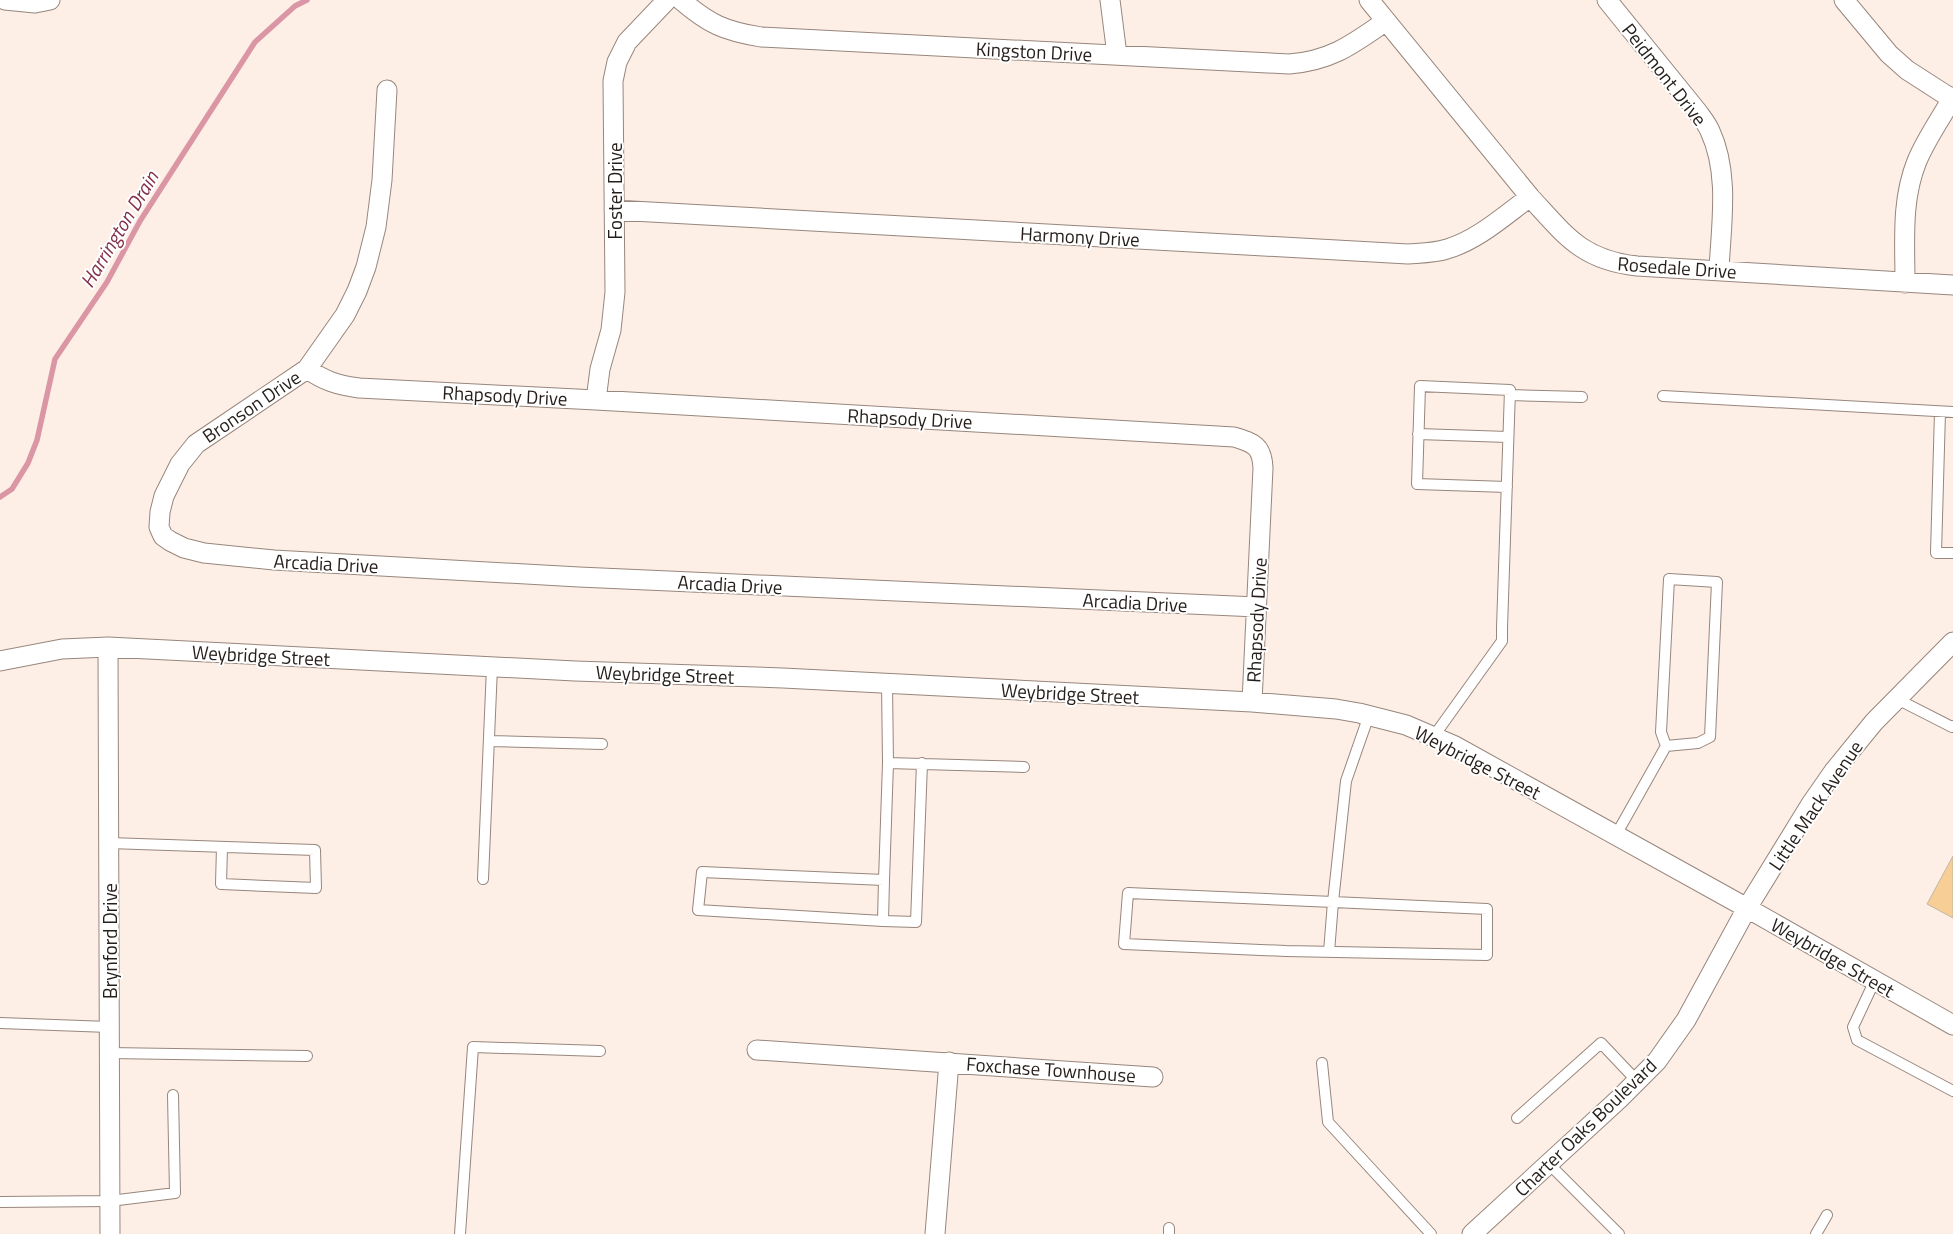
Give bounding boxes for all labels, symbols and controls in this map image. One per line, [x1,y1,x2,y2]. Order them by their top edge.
street label: Peidmont Drive [1616,16,1714,132]
street label: Kingston Drive [975,33,1093,69]
street label: Foster Drive [600,142,629,240]
water label: Harrington Drain [72,164,167,293]
street label: Harmony Drive [1019,218,1141,254]
street label: Rosedale Drive [1616,248,1738,286]
street label: Bronson Drive [196,362,306,450]
street label: Rhapsody Drive [442,377,568,413]
street label: Rhapsody Drive [847,400,973,436]
street label: Arcadia Drive [273,546,379,580]
street label: Rhapsody Drive [1238,557,1274,683]
street label: Arcadia Drive [677,567,783,601]
street label: Arcadia Drive [1082,585,1188,619]
street label: Weybridge Street [191,637,331,673]
street label: Weybridge Street [595,657,735,691]
street label: Weybridge Street [1000,675,1140,711]
street label: Weybridge Street [1410,718,1547,806]
street label: Little Mack Avenue [1761,734,1869,876]
street label: Brynford Drive [95,883,124,999]
street label: Weybridge Street [1766,910,1900,1004]
street label: Foxchase Townhouse [965,1049,1137,1089]
street label: Charter Oaks Boulevard [1507,1051,1663,1203]

